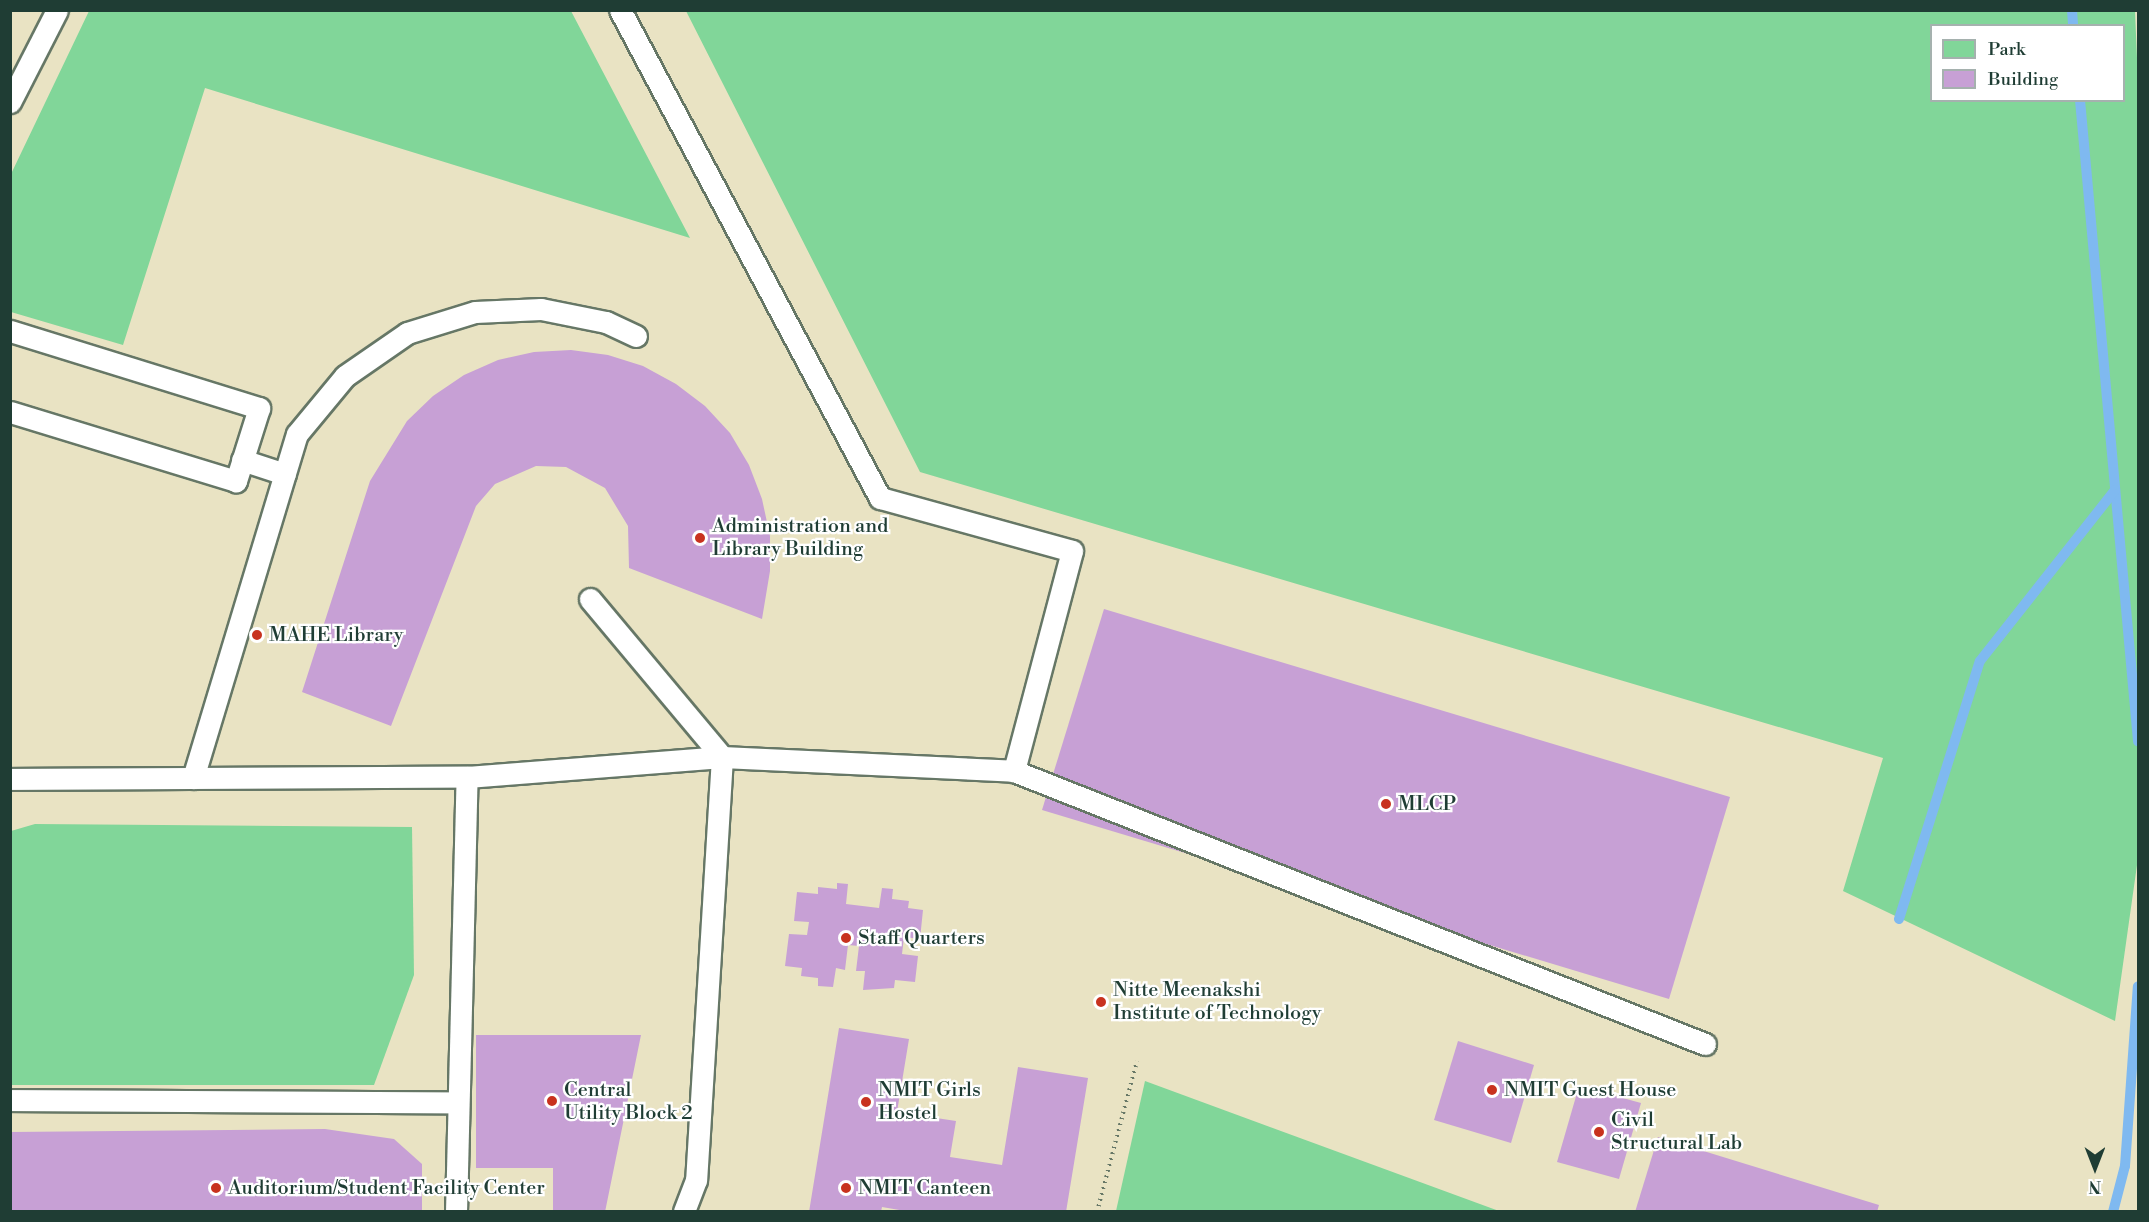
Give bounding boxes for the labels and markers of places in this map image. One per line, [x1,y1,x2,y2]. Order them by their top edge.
place label: Administration and Library Building [712,514,888,561]
marker: Administration and Library Building [693,531,707,545]
place label: MAHE Library [269,623,403,647]
marker: MAHE Library [250,628,264,642]
place label: MLCP [1398,792,1456,816]
marker: MLCP [1379,797,1393,811]
place label: Staff Quarters [858,926,985,950]
marker: Staff Quarters [839,931,853,945]
place label: Nitte Meenakshi Institute of Technology [1113,978,1321,1025]
marker: Nitte Meenakshi Institute of Technology [1094,995,1108,1009]
place label: Central Utility Block 2 [564,1078,693,1125]
place label: NMIT Girls Hostel [878,1078,981,1125]
place label: NMIT Guest House [1504,1078,1676,1102]
marker: NMIT Guest House [1485,1083,1499,1097]
marker: Central Utility Block 2 [545,1094,559,1108]
marker: NMIT Girls Hostel [859,1095,873,1109]
place label: Civil Structural Lab [1611,1108,1742,1155]
marker: Civil Structural Lab [1592,1125,1606,1139]
place label: Auditorium/Student Facility Center [228,1176,545,1200]
place label: NMIT Canteen [858,1176,991,1200]
marker: Auditorium/Student Facility Center [209,1181,223,1195]
marker: NMIT Canteen [839,1181,853,1195]

